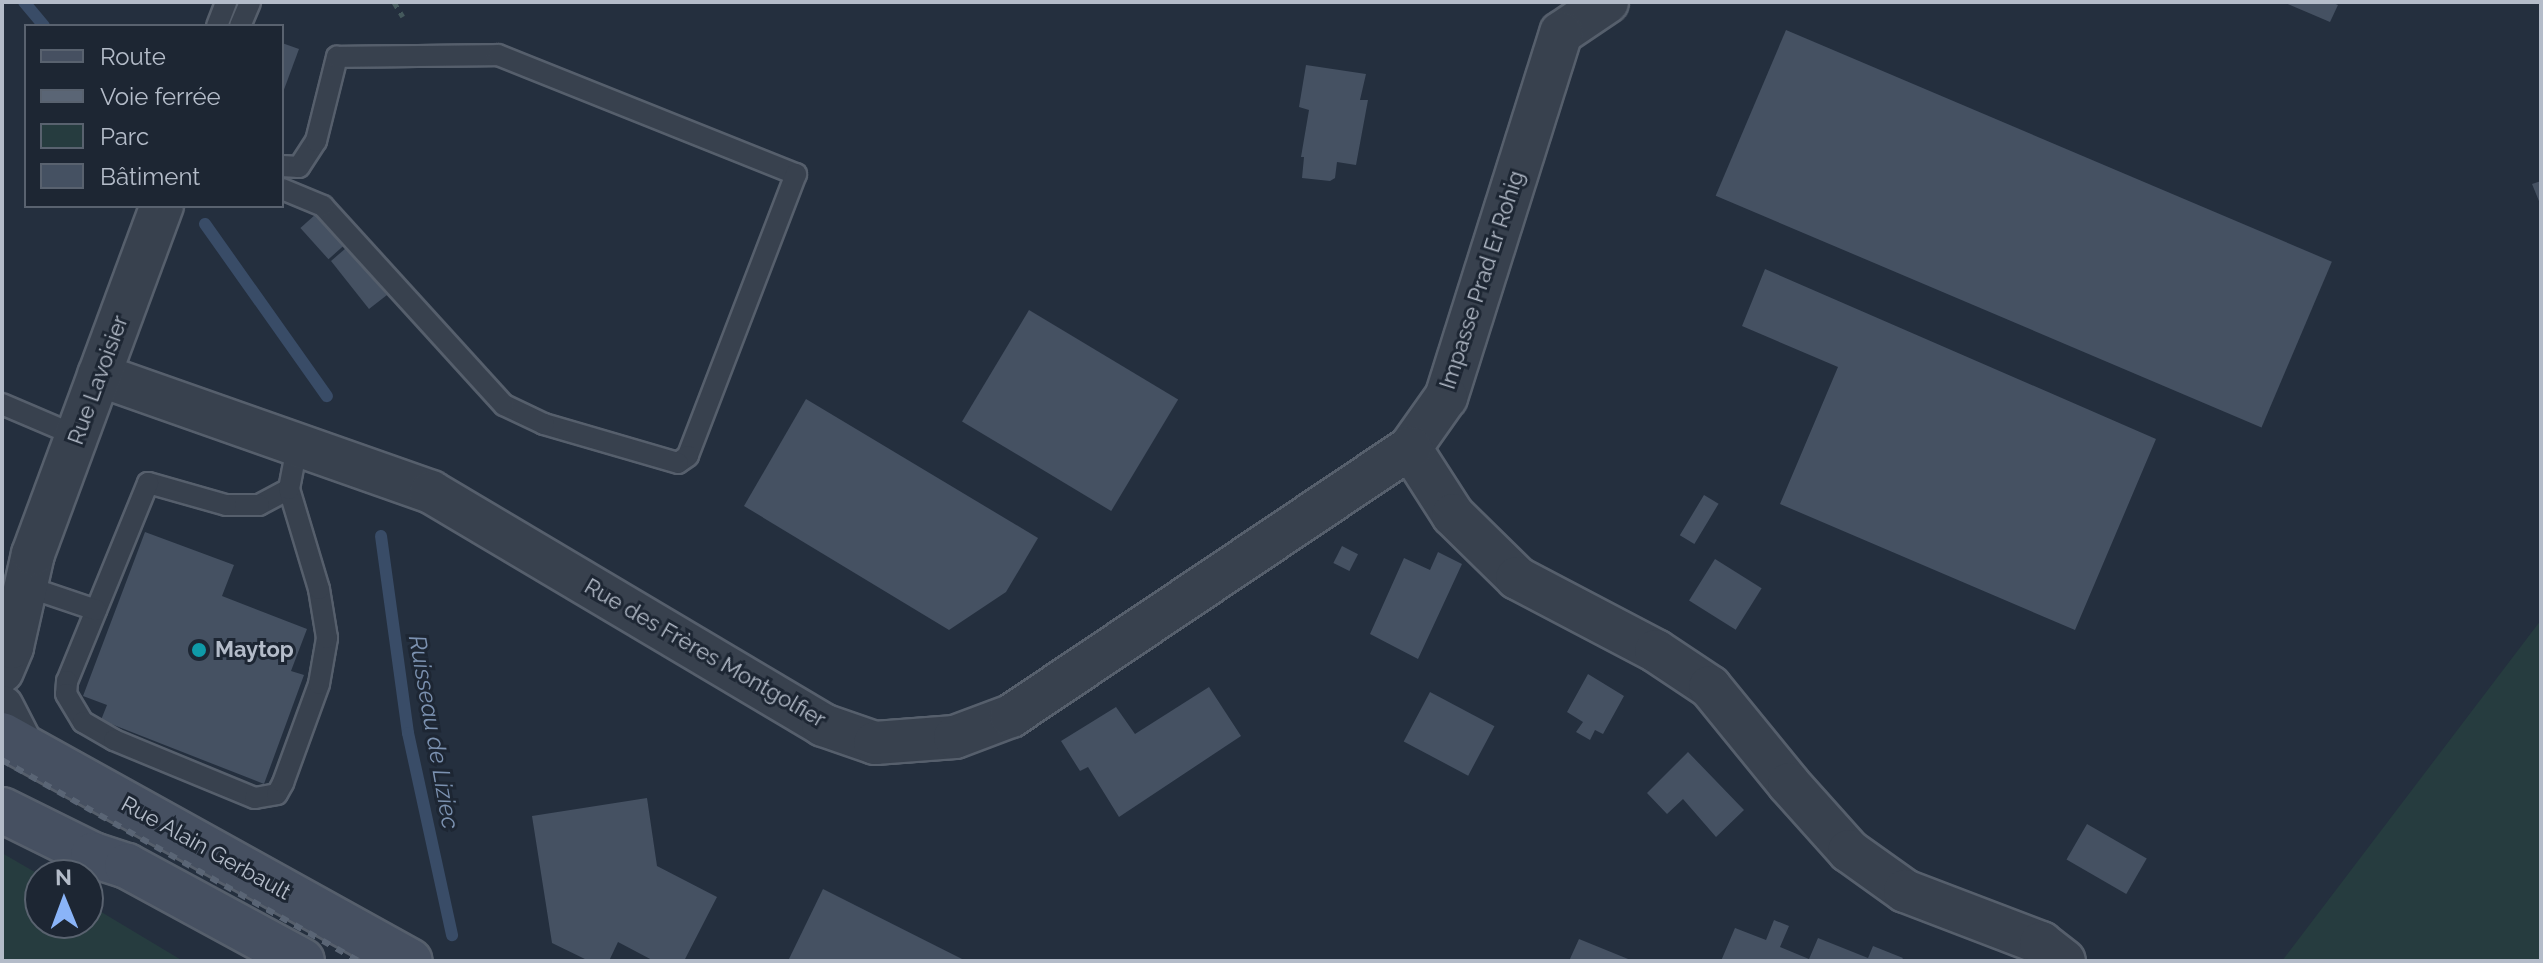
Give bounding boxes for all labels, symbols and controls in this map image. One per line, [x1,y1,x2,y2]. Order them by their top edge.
legend [24,24,284,208]
text: Route [100,42,166,71]
text: Voie ferrée [100,82,221,111]
text: Parc [100,122,149,151]
text: Bâtiment [100,162,200,191]
street label: Impasse Prad Er Rohig [1434,167,1530,393]
street label: Rue Lavoisier [62,312,134,448]
street label: Rue des Frères Montgolfier [580,573,830,733]
water label: Ruisseau de Liziec [403,633,465,831]
place label: Maytop [215,637,294,663]
marker: Maytop [190,641,208,659]
street label: Rue Alain Gerbault [116,790,296,906]
north arrow [24,859,104,939]
text: N [55,864,72,890]

